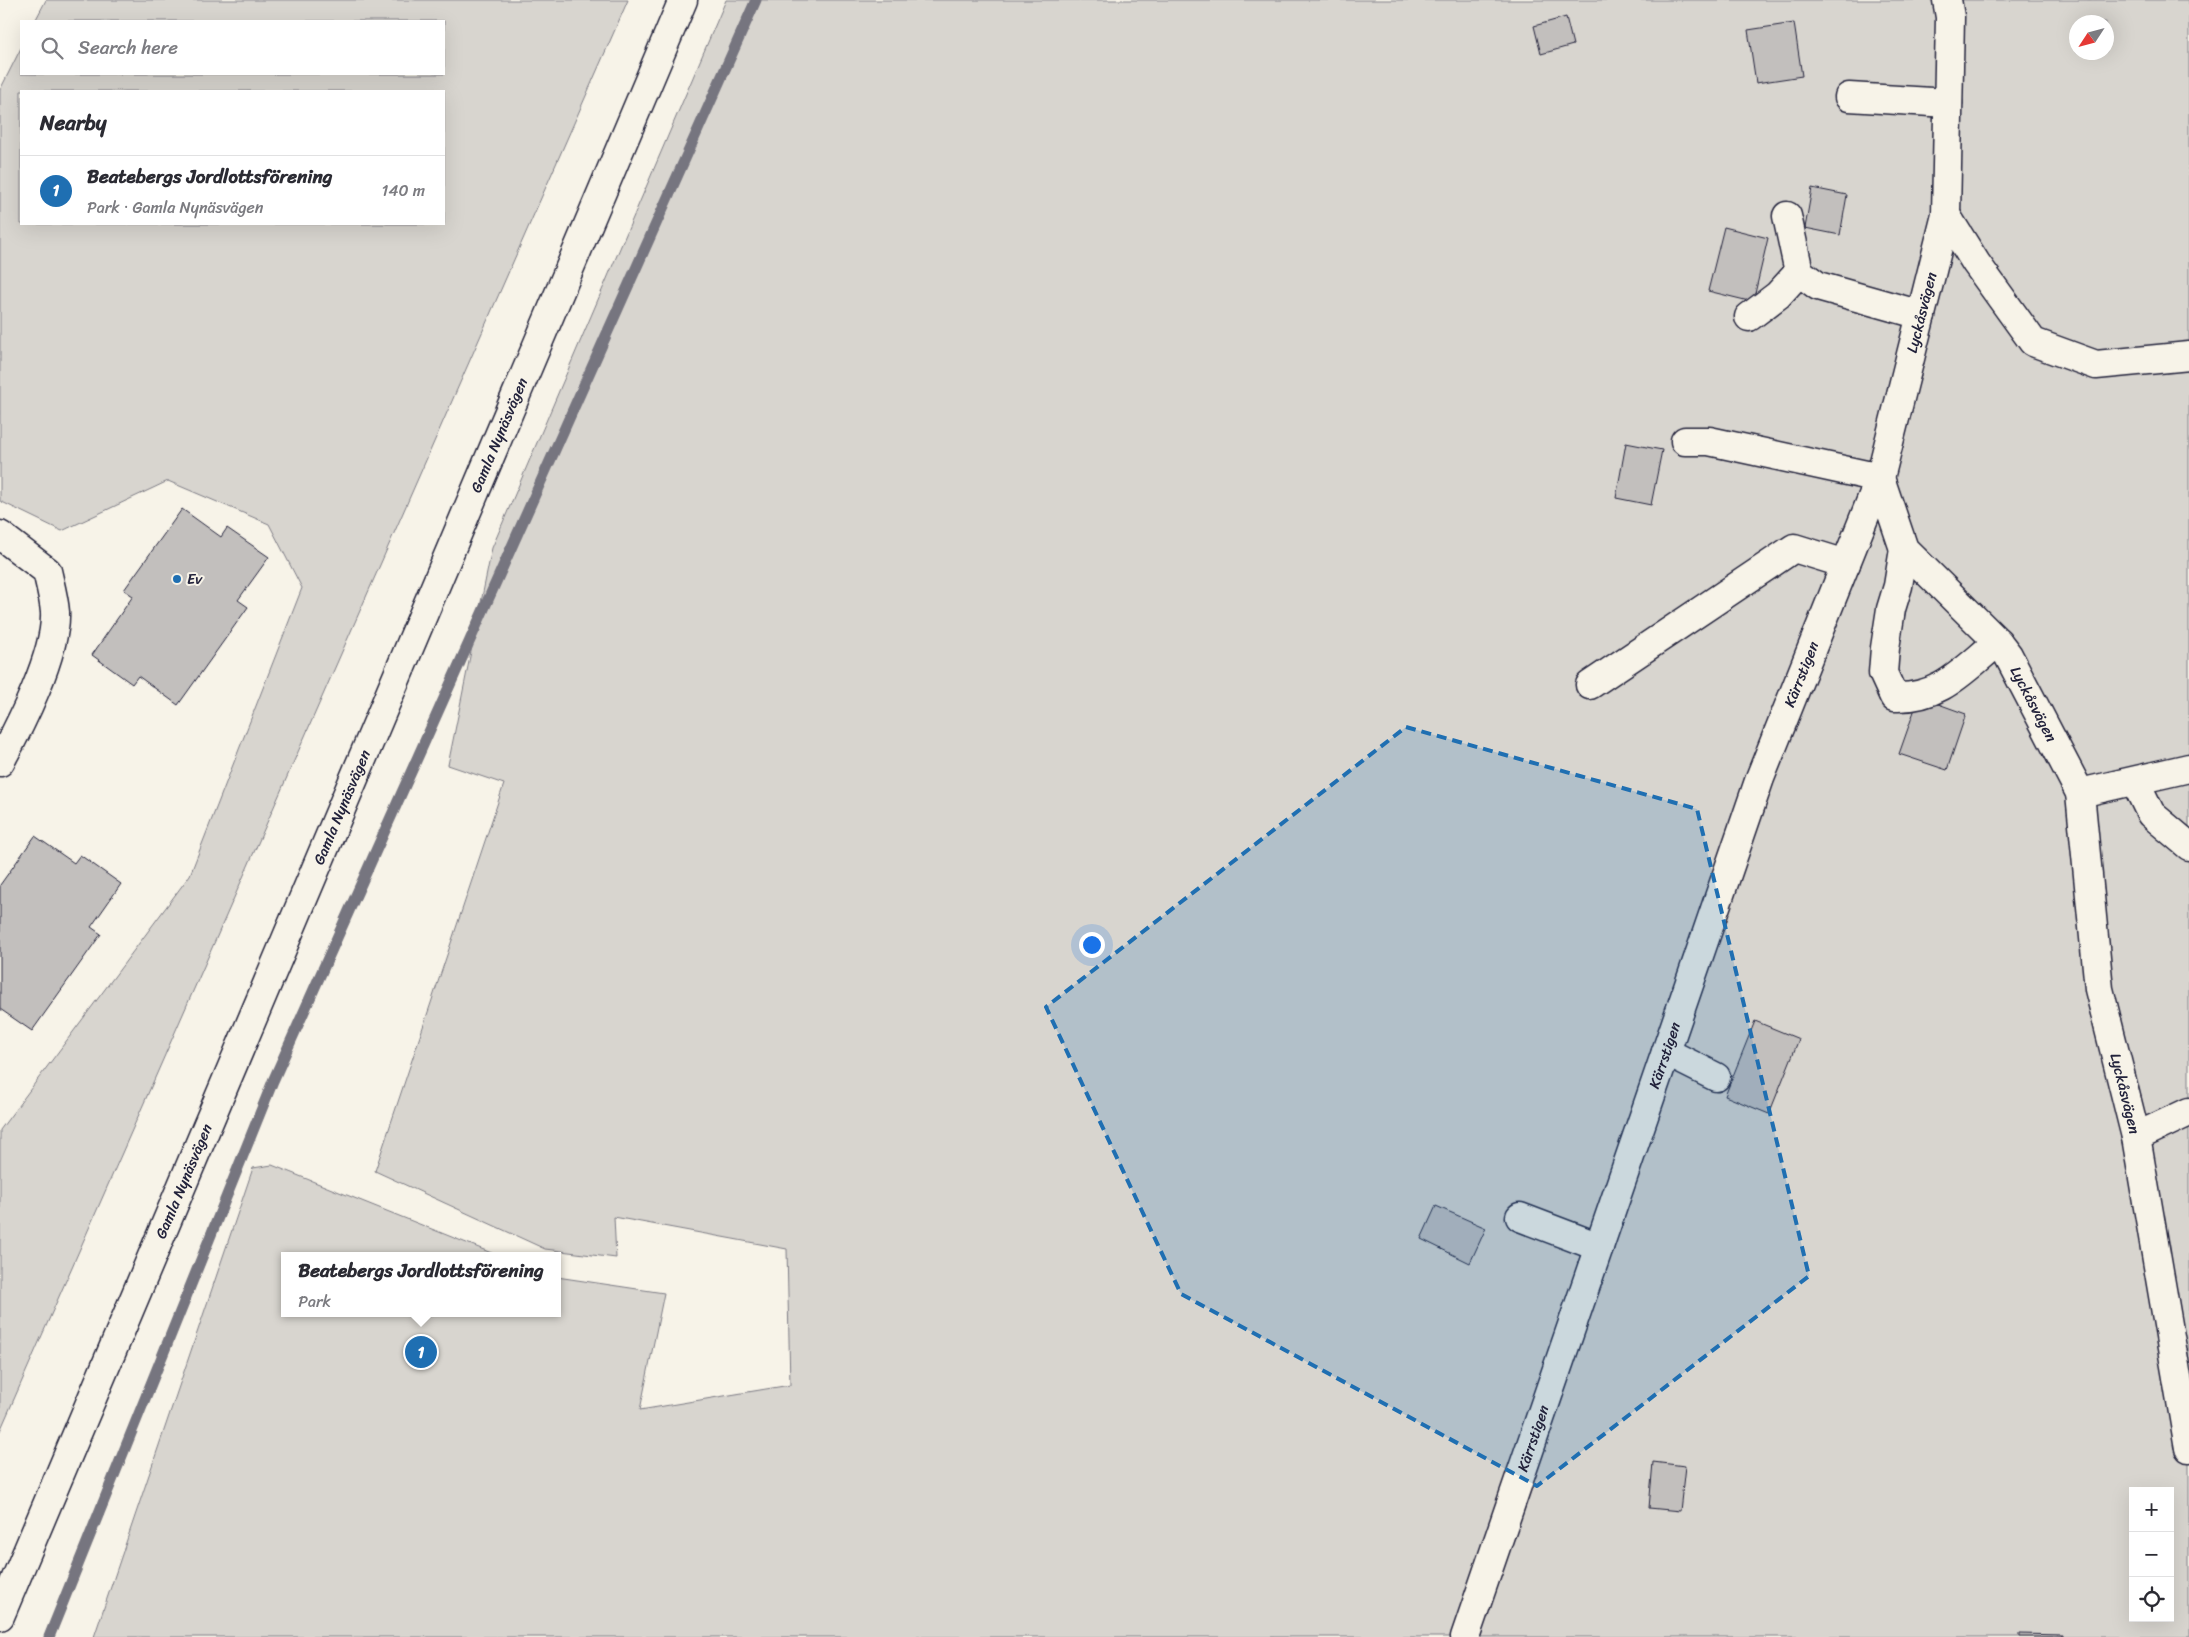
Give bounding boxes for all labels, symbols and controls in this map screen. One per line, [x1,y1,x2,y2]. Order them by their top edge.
north arrow [2069,15,2114,60]
search box [20,20,445,75]
text: Search here [78,31,178,64]
icon: search [38,34,66,62]
text: Nearby [40,104,106,142]
text: Beatebergs Jordlottsförening [87,160,332,193]
text: 1 [53,176,59,205]
text: 140 m [382,176,425,205]
text: Park · Gamla Nynäsvägen [87,193,263,222]
street label: Lyckåsvägen [1899,269,1944,356]
street label: Gamla Nynäsvägen [463,374,535,497]
place label: Ev [187,566,203,592]
marker: Ev [171,573,183,585]
street label: Kärrstigen [1777,637,1826,711]
street label: Lyckåsvägen [2003,662,2064,747]
street label: Gamla Nynäsvägen [306,746,378,869]
your location [1079,932,1105,958]
street label: Kärrstigen [1641,1018,1688,1092]
street label: Lyckåsvägen [2103,1050,2148,1137]
street label: Gamla Nynäsvägen [148,1120,220,1243]
popup [281,1252,561,1317]
text: Beatebergs Jordlottsförening [298,1254,544,1287]
text: Park [298,1287,331,1316]
pin: 1 [405,1333,437,1371]
street label: Kärrstigen [1510,1401,1557,1475]
map controls [2129,1487,2174,1622]
button: + [2129,1487,2174,1532]
button: − [2129,1532,2174,1577]
button: locate [2129,1577,2174,1622]

